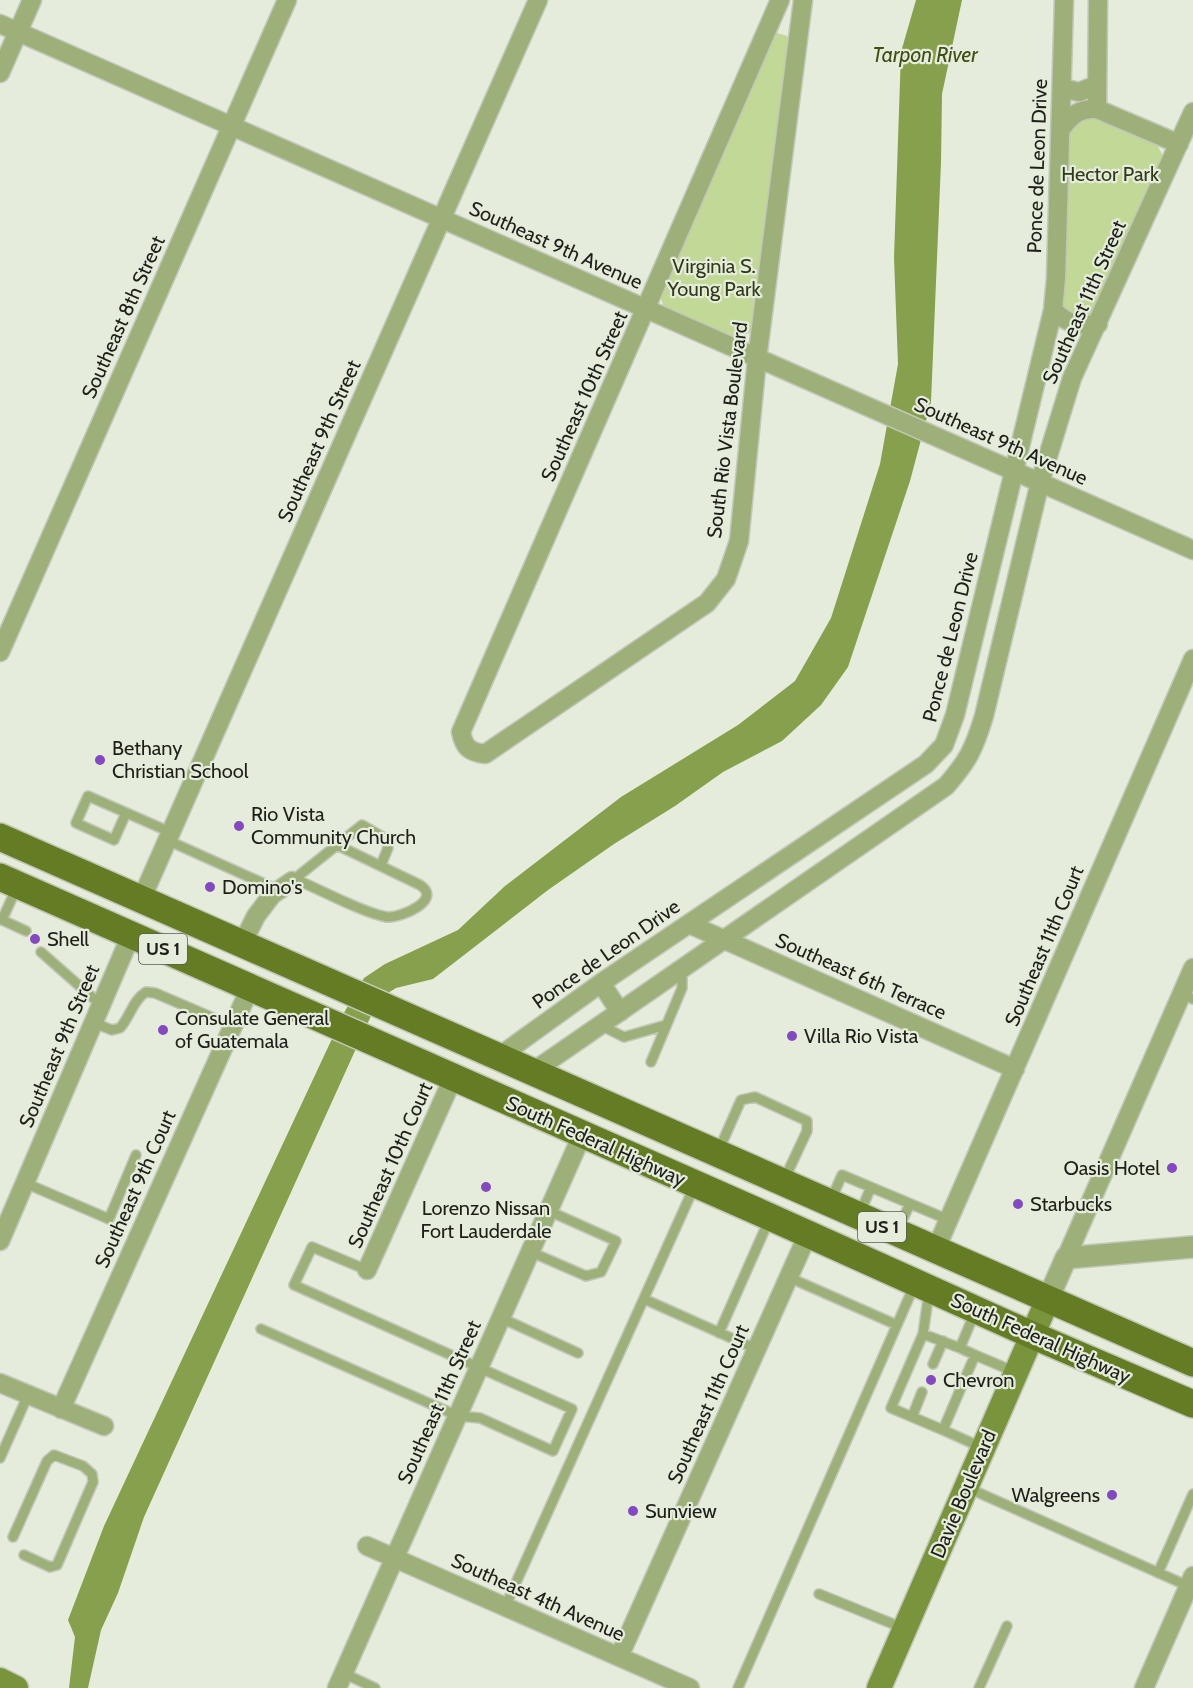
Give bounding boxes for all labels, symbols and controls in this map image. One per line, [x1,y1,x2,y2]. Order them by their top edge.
water label: Tarpon River [872,42,979,67]
street label: Ponce de Leon Drive [1022,78,1052,254]
park label: Hector Park [1061,162,1159,186]
street label: Southeast 9th Avenue [466,196,646,294]
street label: Southeast 11th Street [1037,216,1131,388]
street label: Southeast 8th Street [76,232,170,402]
park label: Virginia S. Young Park [667,254,760,301]
street label: Southeast 10th Street [536,307,632,485]
street label: South Rio Vista Boulevard [702,320,752,540]
street label: Southeast 9th Street [272,356,366,526]
street label: Southeast 9th Avenue [911,392,1091,490]
street label: Ponce de Leon Drive [917,549,983,725]
place label: Bethany Christian School [112,736,249,783]
marker: Bethany Christian School [93,753,107,767]
place label: Rio Vista Community Church [251,802,416,849]
marker: Rio Vista Community Church [232,819,246,833]
street label: Southeast 11th Court [999,862,1089,1030]
place label: Domino's [222,875,302,899]
marker: Domino's [203,880,217,894]
street label: Ponce de Leon Drive [528,894,684,1014]
place label: Shell [47,927,89,951]
street label: Southeast 6th Terrace [772,928,950,1024]
marker: Shell [28,932,42,946]
road number: US 1 [139,934,187,964]
street label: Southeast 9th Street [14,961,104,1131]
place label: Consulate General of Guatemala [175,1006,329,1053]
marker: Consulate General of Guatemala [156,1023,170,1037]
place label: Villa Rio Vista [804,1024,919,1048]
marker: Villa Rio Vista [785,1029,799,1043]
street label: Southeast 10th Court [343,1078,438,1252]
street label: South Federal Highway [503,1091,689,1191]
street label: Southeast 9th Court [89,1106,181,1272]
place label: Oasis Hotel [1064,1156,1160,1180]
marker: Oasis Hotel [1165,1161,1179,1175]
marker: Lorenzo Nissan Fort Lauderdale [479,1180,493,1194]
place label: Starbucks [1030,1192,1112,1216]
place label: Lorenzo Nissan Fort Lauderdale [420,1196,552,1243]
marker: Starbucks [1011,1197,1025,1211]
road number: US 1 [858,1212,906,1242]
street label: South Federal Highway [948,1288,1134,1388]
street label: Southeast 11th Street [392,1316,486,1488]
street label: Southeast 11th Court [662,1320,754,1487]
place label: Chevron [943,1368,1014,1392]
marker: Chevron [924,1373,938,1387]
street label: Davie Boulevard [925,1426,1001,1562]
place label: Walgreens [1012,1483,1100,1507]
marker: Walgreens [1105,1488,1119,1502]
place label: Sunview [645,1499,717,1523]
marker: Sunview [626,1504,640,1518]
street label: Southeast 4th Avenue [448,1548,628,1646]

